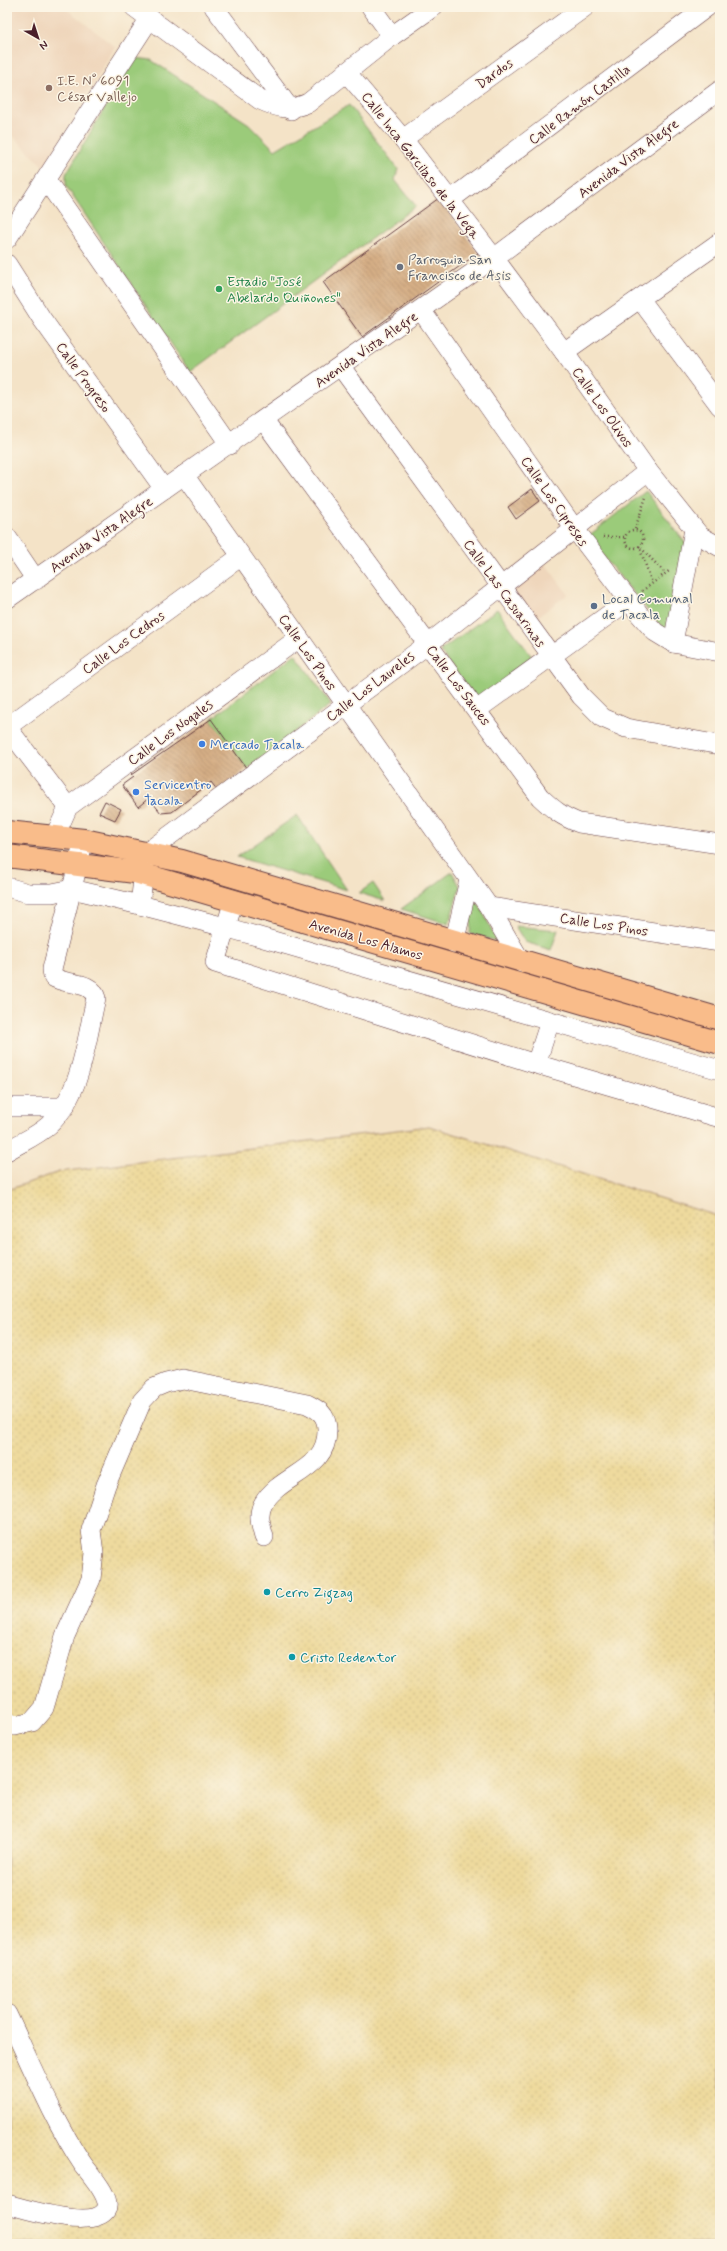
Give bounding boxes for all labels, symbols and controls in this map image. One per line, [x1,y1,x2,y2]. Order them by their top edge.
north arrow [18,18,58,58]
text: N [36,37,51,53]
street label: Dardos [473,54,517,93]
street label: Calle Ramón Castilla [525,61,634,149]
place label: I.E. N° 6091 César Vallejo [57,72,137,106]
marker: I.E. N° 6091 César Vallejo [44,83,54,93]
street label: Calle Inca Garcilaso de la Vega [356,88,484,245]
street label: Avenida Vista Alegre [575,115,684,204]
place label: Parroquia San Francisco de Asis [408,251,511,285]
marker: Parroquia San Francisco de Asis [395,262,405,272]
place label: Estadio "José Abelardo Quiñones" [227,273,341,307]
marker: Estadio "José Abelardo Quiñones" [214,284,224,294]
street label: Avenida Vista Alegre [312,308,423,394]
street label: Calle Progreso [52,339,115,416]
street label: Calle Los Olivos [568,364,637,451]
street label: Calle Los Cipreses [516,453,592,550]
street label: Avenida Vista Alegre [47,493,158,579]
street label: Calle Las Casuarinas [459,536,549,651]
place label: Local Comunal de Tacala [602,590,693,624]
marker: Local Comunal de Tacala [589,601,599,611]
street label: Calle Los Cedros [79,607,168,679]
street label: Calle Los Pinos [274,611,340,694]
street label: Calle Los Sauces [422,642,494,730]
street label: Calle Los Laureles [323,647,419,726]
street label: Calle Los Nogales [124,696,217,770]
place label: Mercado Tacala [210,736,304,754]
marker: Mercado Tacala [197,739,207,749]
place label: Servicentro Tacala [144,776,211,810]
marker: Servicentro Tacala [131,787,141,797]
street label: Calle Los Pinos [558,909,649,941]
street label: Avenida Los Alamos [307,915,425,965]
place label: Cerro Zigzag [275,1584,353,1604]
marker: Cerro Zigzag [262,1587,272,1597]
place label: Cristo Redentor [300,1649,396,1667]
marker: Cristo Redentor [287,1652,297,1662]

